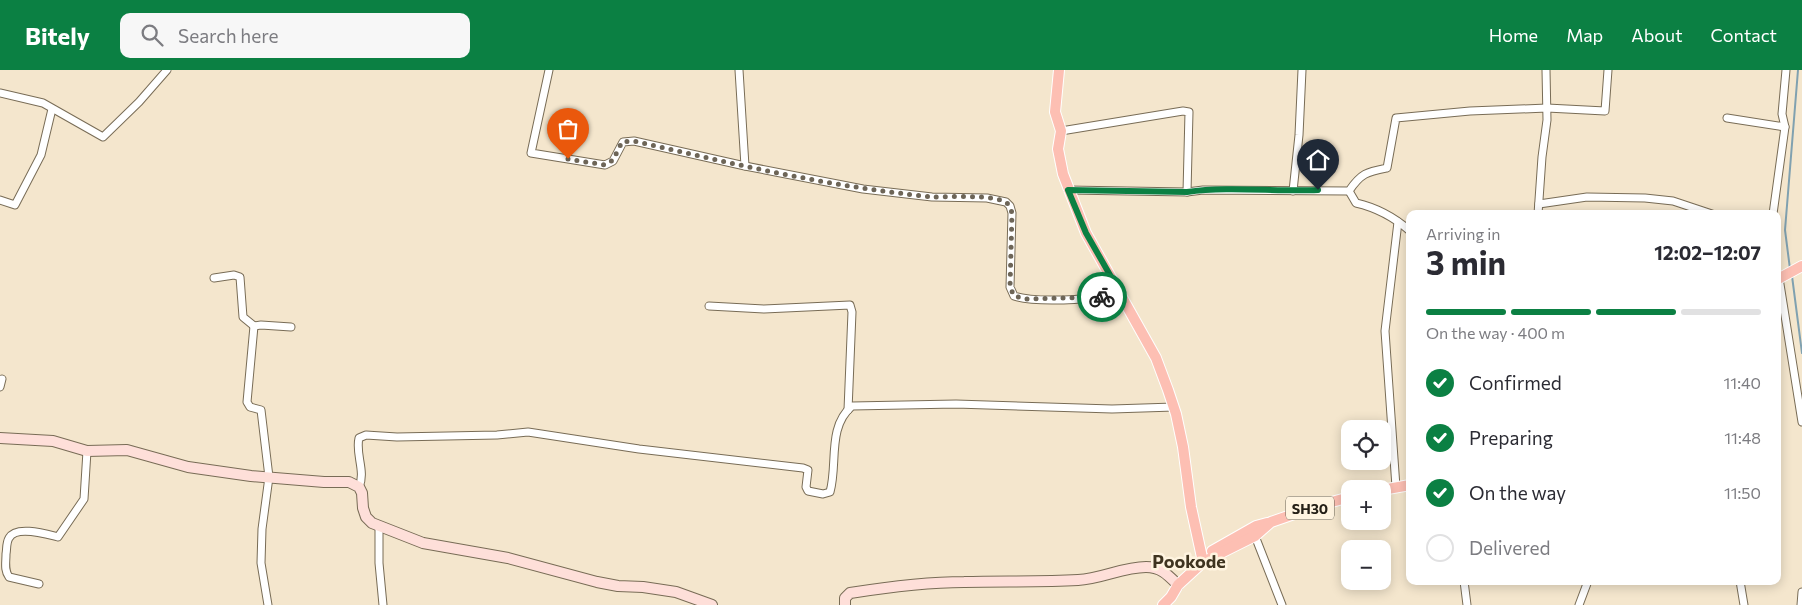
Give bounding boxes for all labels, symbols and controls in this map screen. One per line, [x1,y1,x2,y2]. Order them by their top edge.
search box [120,13,470,58]
text: Bitely [25,21,90,50]
icon: search [138,21,166,49]
text: Search here [178,24,278,47]
text: Home [1489,24,1538,46]
text: Map [1566,24,1603,46]
text: About [1631,24,1683,46]
text: Contact [1711,24,1777,46]
pin [547,108,589,159]
icon: bag [554,115,582,143]
pin [1297,139,1339,190]
icon: home [1304,146,1332,174]
text: Arriving in [1426,224,1500,243]
text: 12:02–12:07 [1654,241,1761,264]
text: 3 min [1426,242,1506,282]
courier [1077,272,1127,322]
icon: bike [1088,283,1116,311]
text: On the way · 400 m [1426,323,1565,342]
icon: check [1426,369,1454,397]
text: Confirmed [1469,371,1562,394]
text: 11:40 [1724,373,1761,392]
map controls [1341,420,1391,590]
button: locate [1341,420,1391,470]
icon: check [1426,424,1454,452]
text: Preparing [1469,426,1553,449]
text: 11:48 [1724,428,1761,447]
icon: check [1426,479,1454,507]
button: + [1341,480,1391,530]
text: On the way [1469,481,1566,504]
text: 11:50 [1724,483,1761,502]
road number: SH30 [1286,496,1334,519]
text: Delivered [1469,536,1550,559]
button: − [1341,540,1391,590]
district label: Pookode [1152,550,1226,572]

